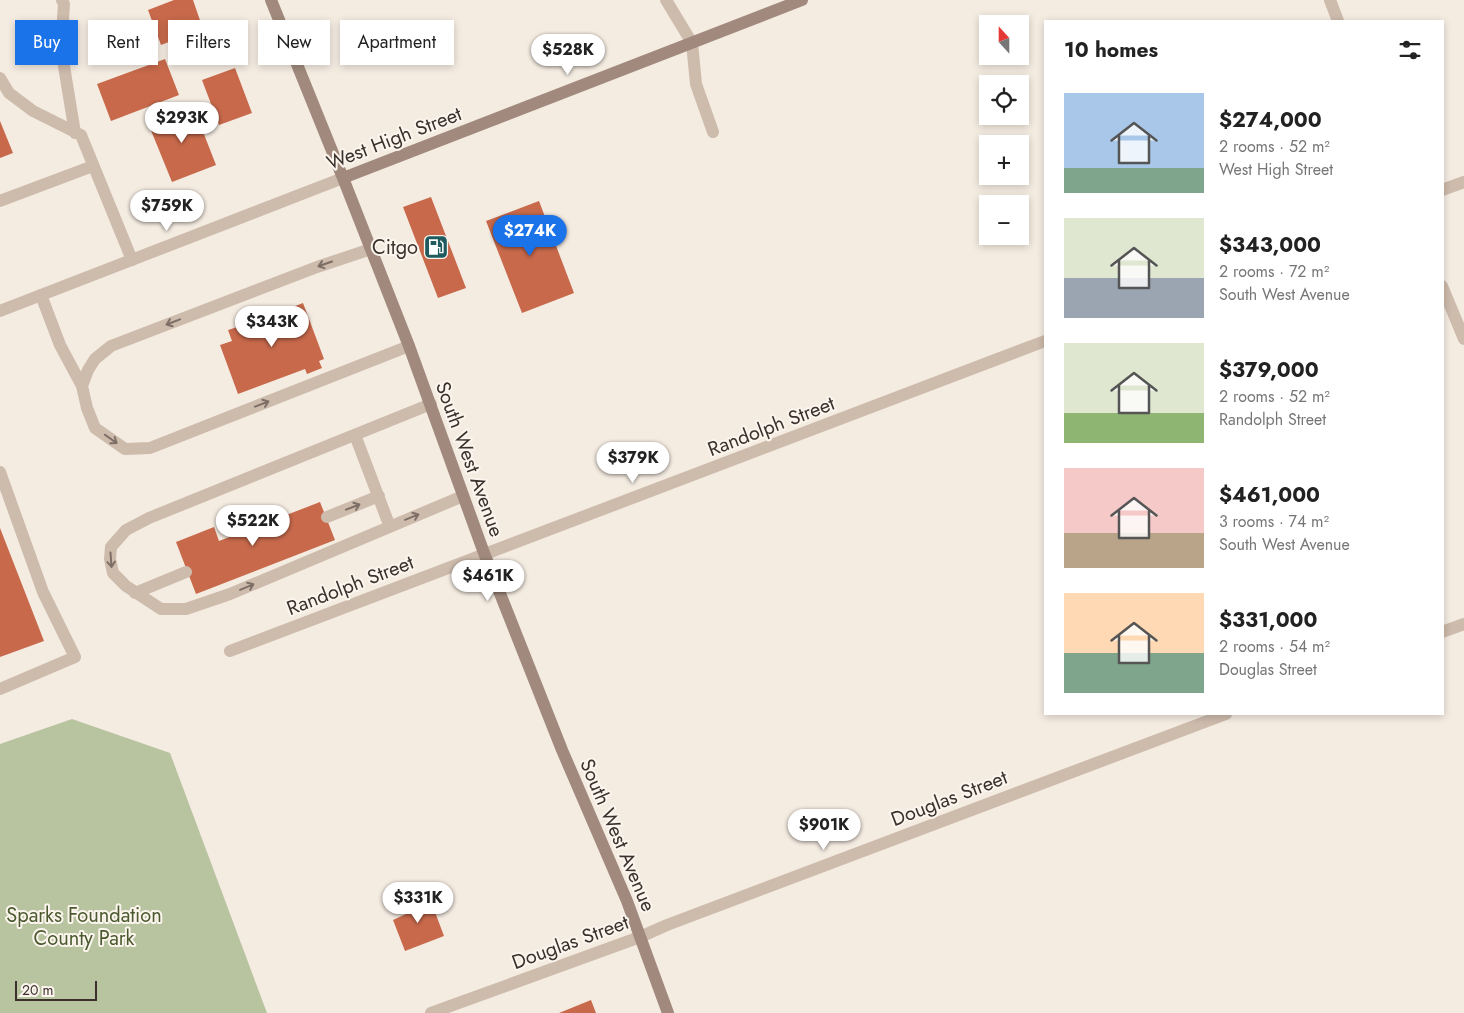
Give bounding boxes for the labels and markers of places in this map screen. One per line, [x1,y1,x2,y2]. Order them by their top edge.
pin: $528K [533,34,603,76]
pin: $293K [147,102,217,144]
pin: $759K [132,190,202,232]
pin: $274K [495,214,565,257]
place label: Citgo [372,233,418,262]
fuel station icon: Citgo [423,234,449,260]
pin: $343K [237,306,307,348]
pin: $379K [598,442,668,484]
pin: $522K [218,504,288,547]
pin: $461K [453,560,523,602]
pin: $901K [789,808,859,851]
pin: $331K [383,882,453,924]

